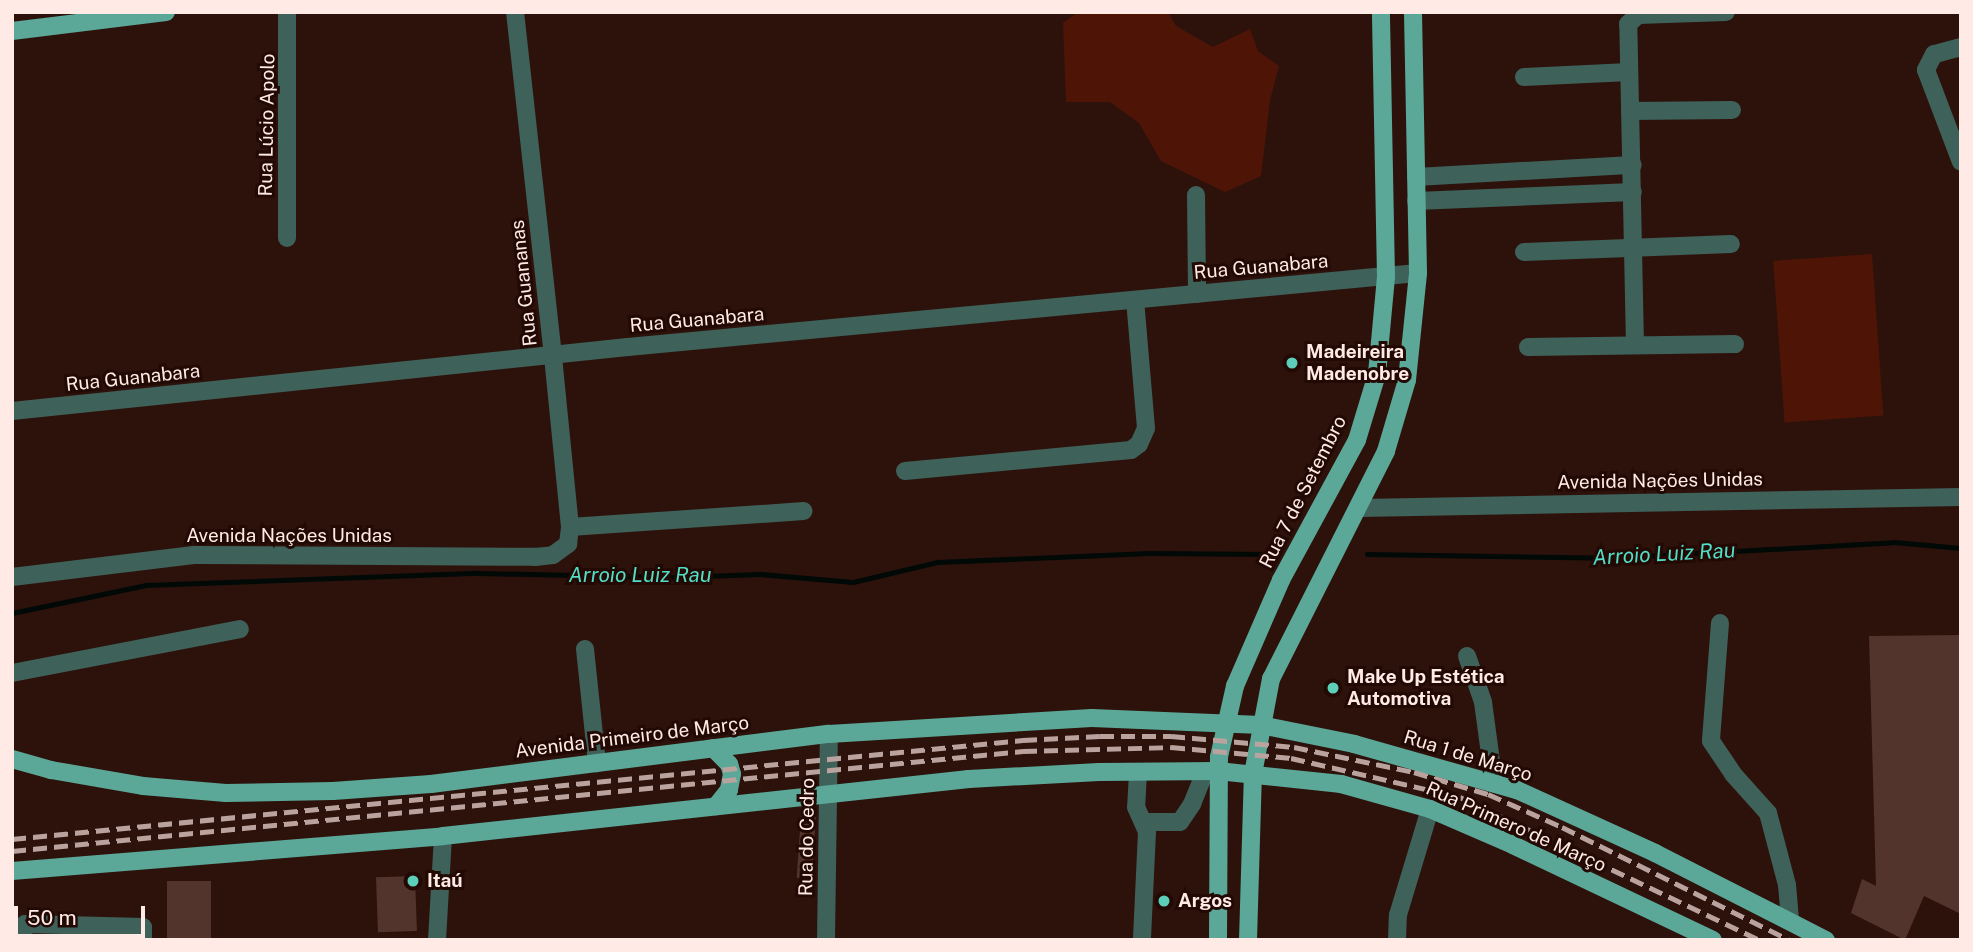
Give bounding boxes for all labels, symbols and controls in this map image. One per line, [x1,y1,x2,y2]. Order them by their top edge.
street label: Rua Lúcio Apolo [254,53,280,197]
street label: Rua Guananas [506,219,542,347]
street label: Rua Guanabara [1193,250,1329,284]
street label: Rua Guanabara [629,303,765,337]
place label: Madeireira Madenobre [1306,341,1409,385]
marker: Madeireira Madenobre [1284,355,1300,371]
street label: Rua Guanabara [65,360,201,396]
street label: Rua 7 de Setembro [1255,412,1351,572]
street label: Avenida Nações Unidas [1557,468,1763,494]
street label: Avenida Nações Unidas [186,525,392,547]
water label: Arroio Luiz Rau [1592,538,1736,570]
water label: Arroio Luiz Rau [568,562,712,588]
place label: Make Up Estética Automotiva [1347,666,1505,710]
marker: Make Up Estética Automotiva [1325,680,1341,696]
street label: Avenida Primeiro de Março [514,711,750,763]
street label: Rua 1 de Março [1401,726,1535,786]
street label: Rua do Cedro [795,777,819,897]
street label: Rua Primero de Março [1422,777,1610,877]
place label: Itaú [427,870,463,892]
marker: Itaú [405,873,421,889]
place label: Argos [1178,890,1232,912]
scale bar [18,892,149,936]
marker: Argos [1156,893,1172,909]
text: 50 m [27,905,77,930]

